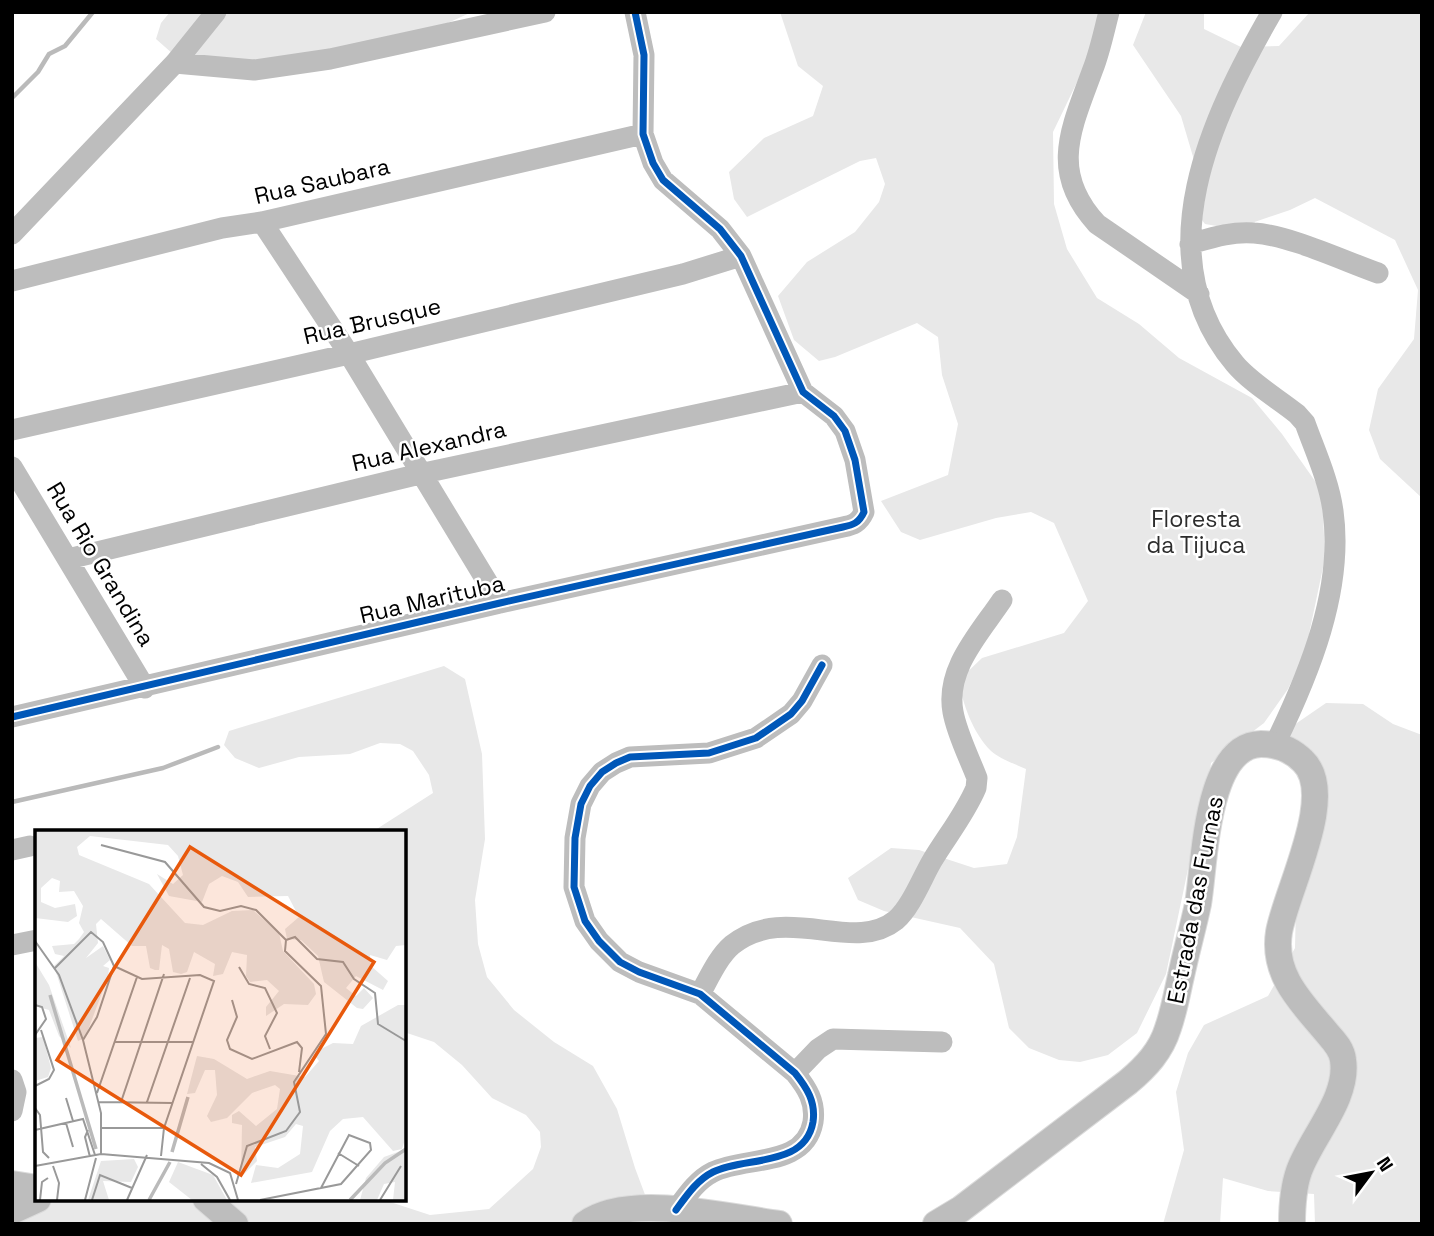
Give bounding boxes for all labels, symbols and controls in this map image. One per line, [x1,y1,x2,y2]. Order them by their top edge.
street label: Rua Saubara [251,151,393,211]
street label: Rua Brusque [300,291,444,351]
street label: Rua Alexandra [349,414,509,478]
street label: Rua Rio Grandina [40,476,162,652]
park label: Floresta da Tijuca [1146,504,1246,560]
street label: Rua Marituba [357,568,507,630]
street label: Estrada das Furnas [1160,794,1230,1006]
inset map [35,830,406,1201]
north arrow [1336,1138,1406,1208]
text: N [1371,1152,1399,1176]

